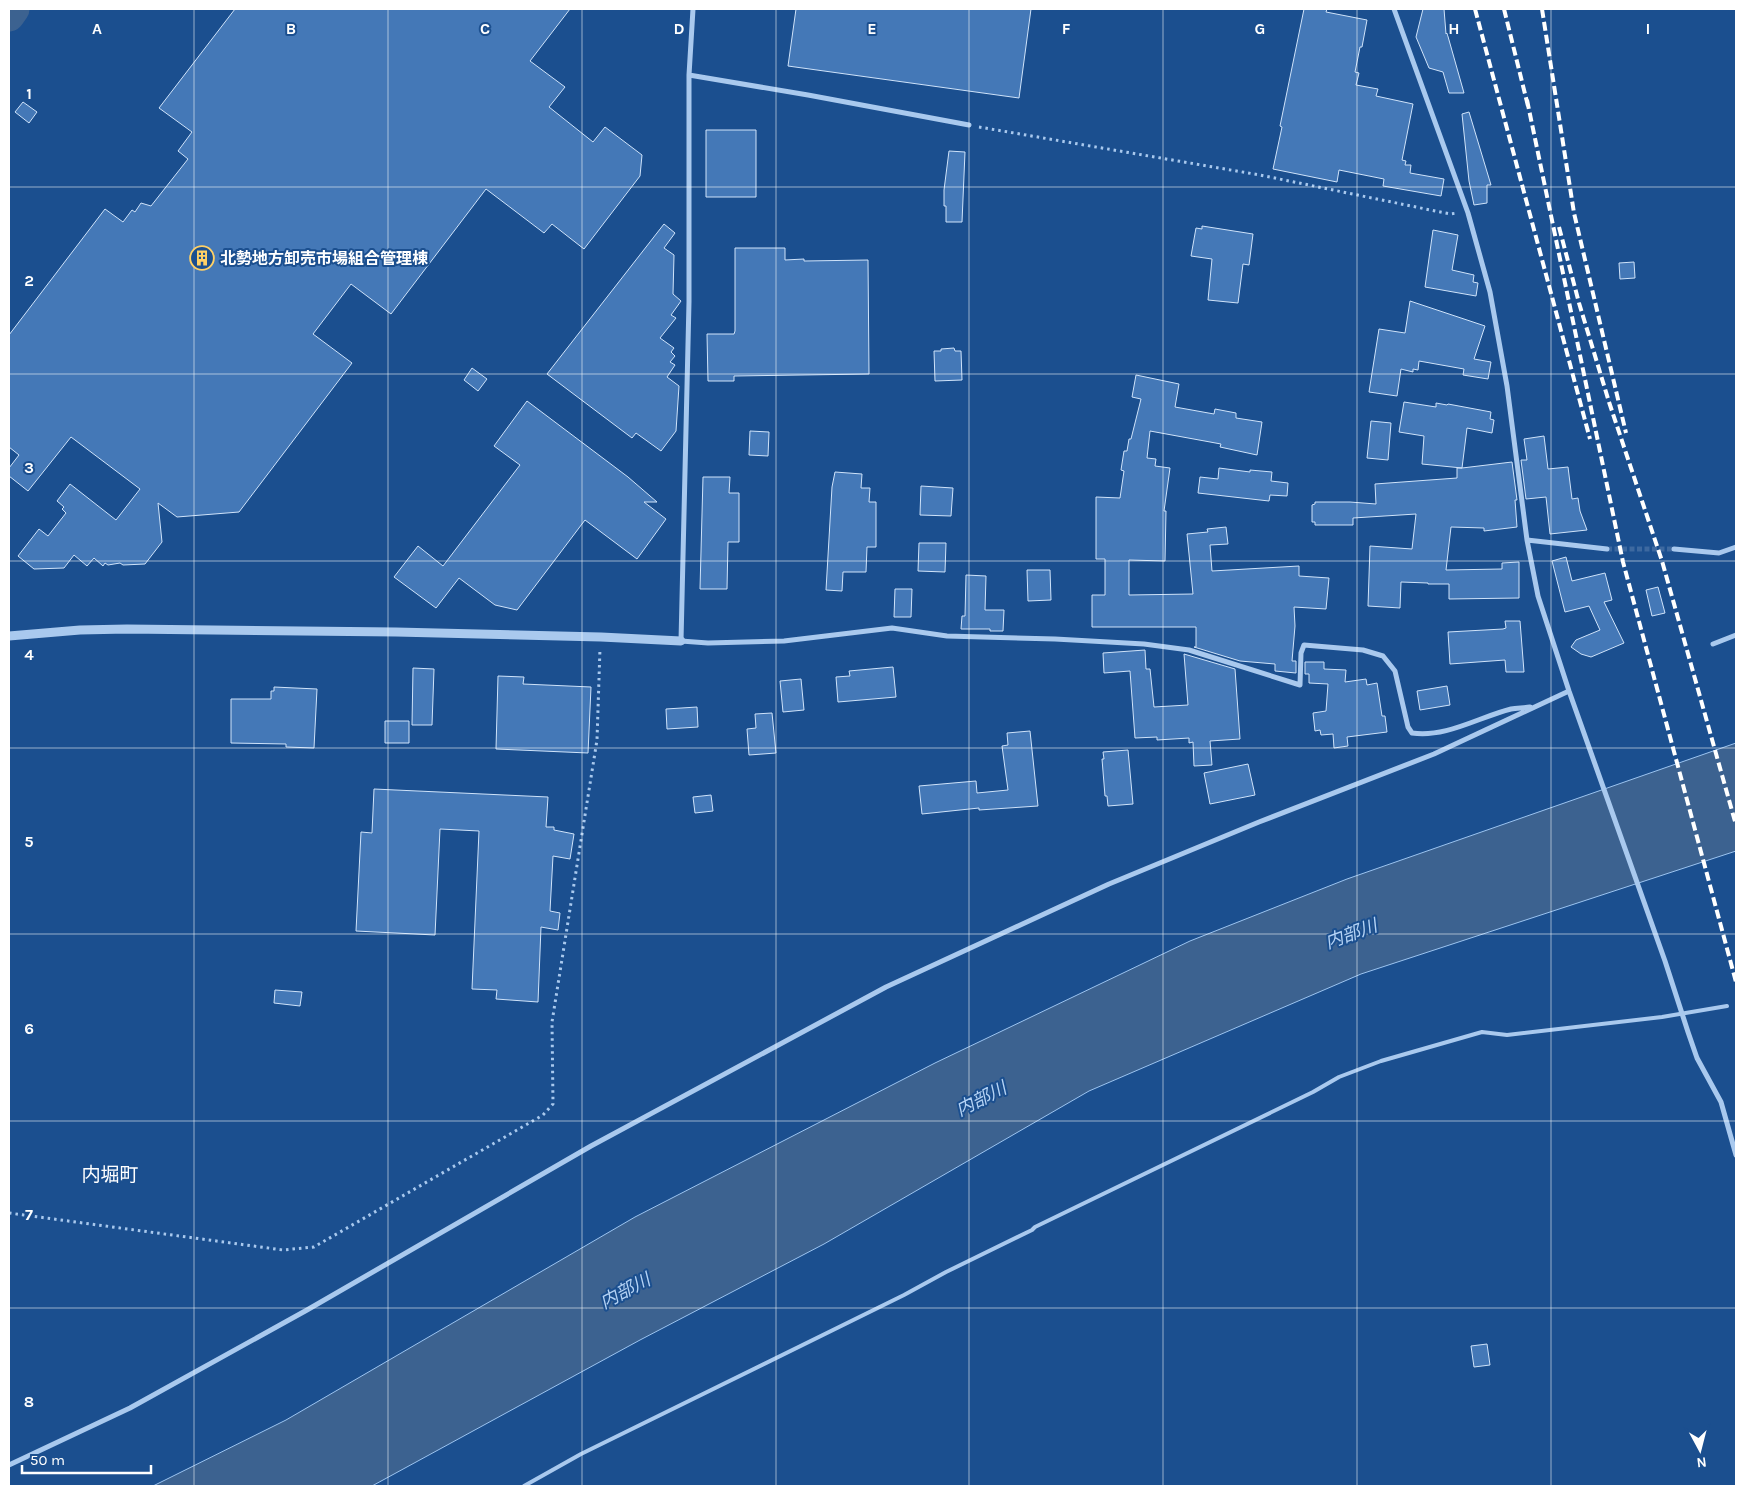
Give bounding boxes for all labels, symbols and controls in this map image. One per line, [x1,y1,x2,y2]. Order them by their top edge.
text: A [92,19,102,38]
text: B [286,19,296,38]
text: C [480,19,490,38]
text: D [674,19,685,38]
text: E [867,19,877,38]
text: F [1062,19,1071,38]
text: G [1255,19,1265,38]
text: H [1448,19,1460,38]
text: I [1646,19,1650,38]
text: 1 [26,84,32,103]
building icon: 北勢地方卸売市場組合管理棟 [189,245,215,271]
place label: 北勢地方卸売市場組合管理棟 [220,249,428,268]
text: 2 [24,271,34,290]
text: 3 [24,458,34,477]
text: 4 [24,645,34,664]
text: 5 [24,832,34,851]
water label: 内部川 [1322,914,1382,954]
text: 6 [24,1019,34,1038]
water label: 内部川 [952,1076,1012,1121]
district label: 内堀町 [81,1164,139,1186]
text: 7 [25,1205,33,1224]
water label: 内部川 [596,1268,656,1313]
text: 8 [24,1392,34,1411]
north arrow [1675,1425,1725,1475]
scale bar [22,1442,151,1474]
text: 50 m [30,1451,65,1469]
text: N [1696,1453,1708,1471]

